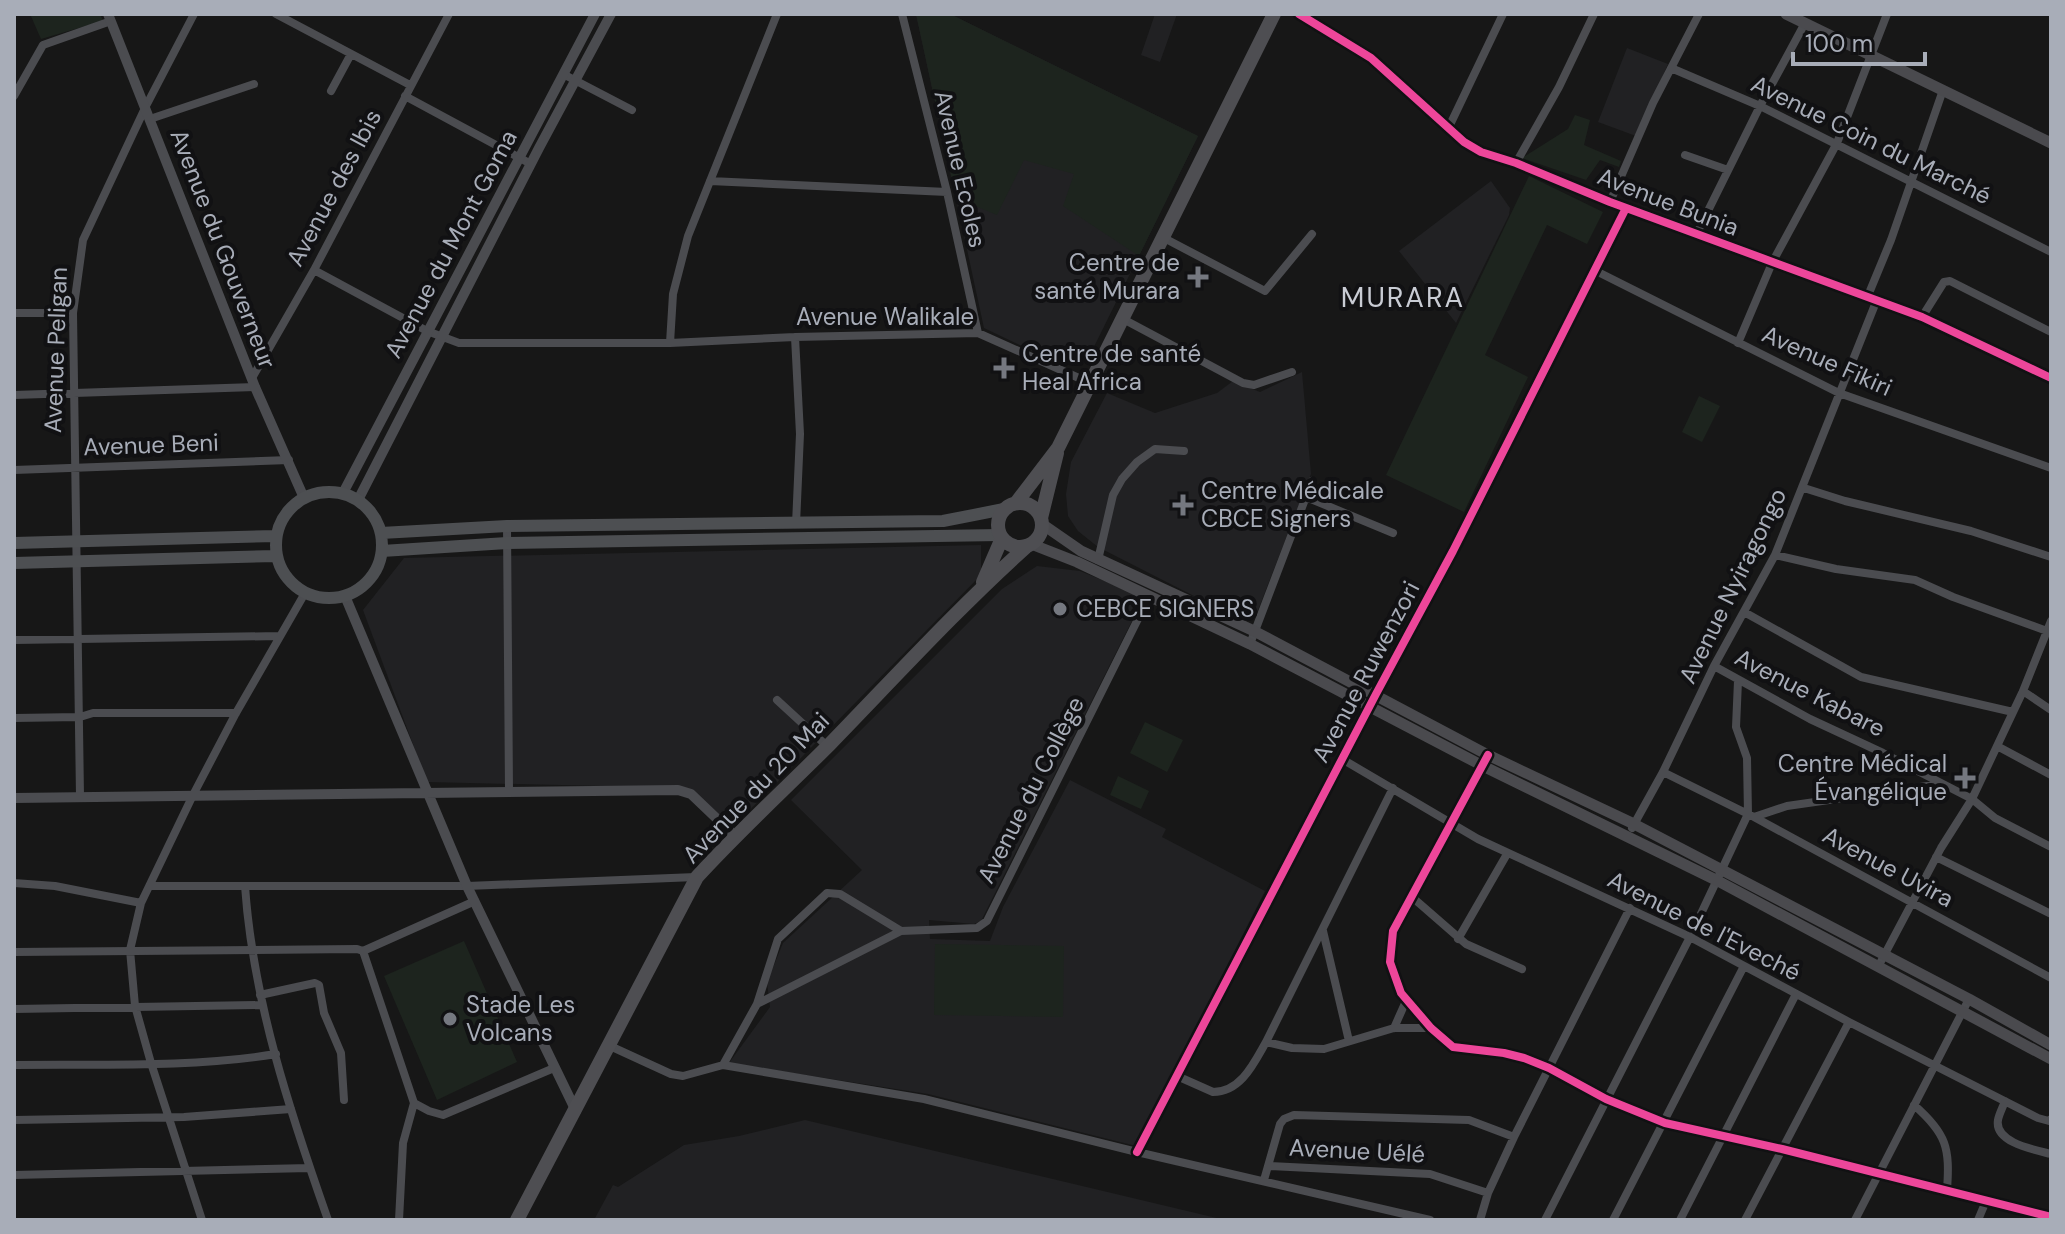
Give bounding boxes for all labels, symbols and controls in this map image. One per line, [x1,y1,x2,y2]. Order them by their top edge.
scale bar [1793,16,1925,66]
text: 100 m [1805,28,1873,59]
street label: Avenue Coin du Marché [1746,68,1996,211]
street label: Avenue Ecoles [927,87,994,251]
street label: Avenue des Ibis [279,104,388,272]
street label: Avenue du Mont Goma [377,124,524,363]
street label: Avenue du Gouverneur [164,125,283,373]
street label: Avenue Bunia [1593,160,1743,243]
place label: Centre de santé Murara [1034,247,1180,306]
street label: Avenue Peligan [37,266,74,434]
marker: Centre de santé Murara [1187,266,1209,288]
district label: MURARA [1341,279,1465,316]
street label: Avenue Walikale [796,301,974,332]
street label: Avenue Fikiri [1757,318,1897,403]
place label: Centre de santé Heal Africa [1022,338,1201,397]
marker: Centre de santé Heal Africa [993,357,1015,379]
street label: Avenue Beni [83,427,219,462]
place label: Centre Médicale CBCE Signers [1201,475,1384,534]
street label: Avenue Nyiragongo [1672,483,1793,689]
marker: Centre Médicale CBCE Signers [1172,494,1194,516]
street label: Avenue Ruwenzori [1305,576,1426,768]
place label: CEBCE SIGNERS [1076,593,1254,624]
marker: CEBCE SIGNERS [1051,600,1069,618]
street label: Avenue Kabare [1730,641,1891,744]
street label: Avenue du Collège [970,691,1091,888]
street label: Avenue du 20 Mai [676,705,836,870]
place label: Centre Médical Évangélique [1778,748,1947,807]
marker: Centre Médical Évangélique [1954,767,1976,789]
street label: Avenue Uvira [1817,819,1959,914]
street label: Avenue de l'Eveché [1602,863,1806,988]
place label: Stade Les Volcans [466,989,575,1048]
marker: Stade Les Volcans [441,1010,459,1028]
street label: Avenue Uélé [1288,1131,1426,1170]

